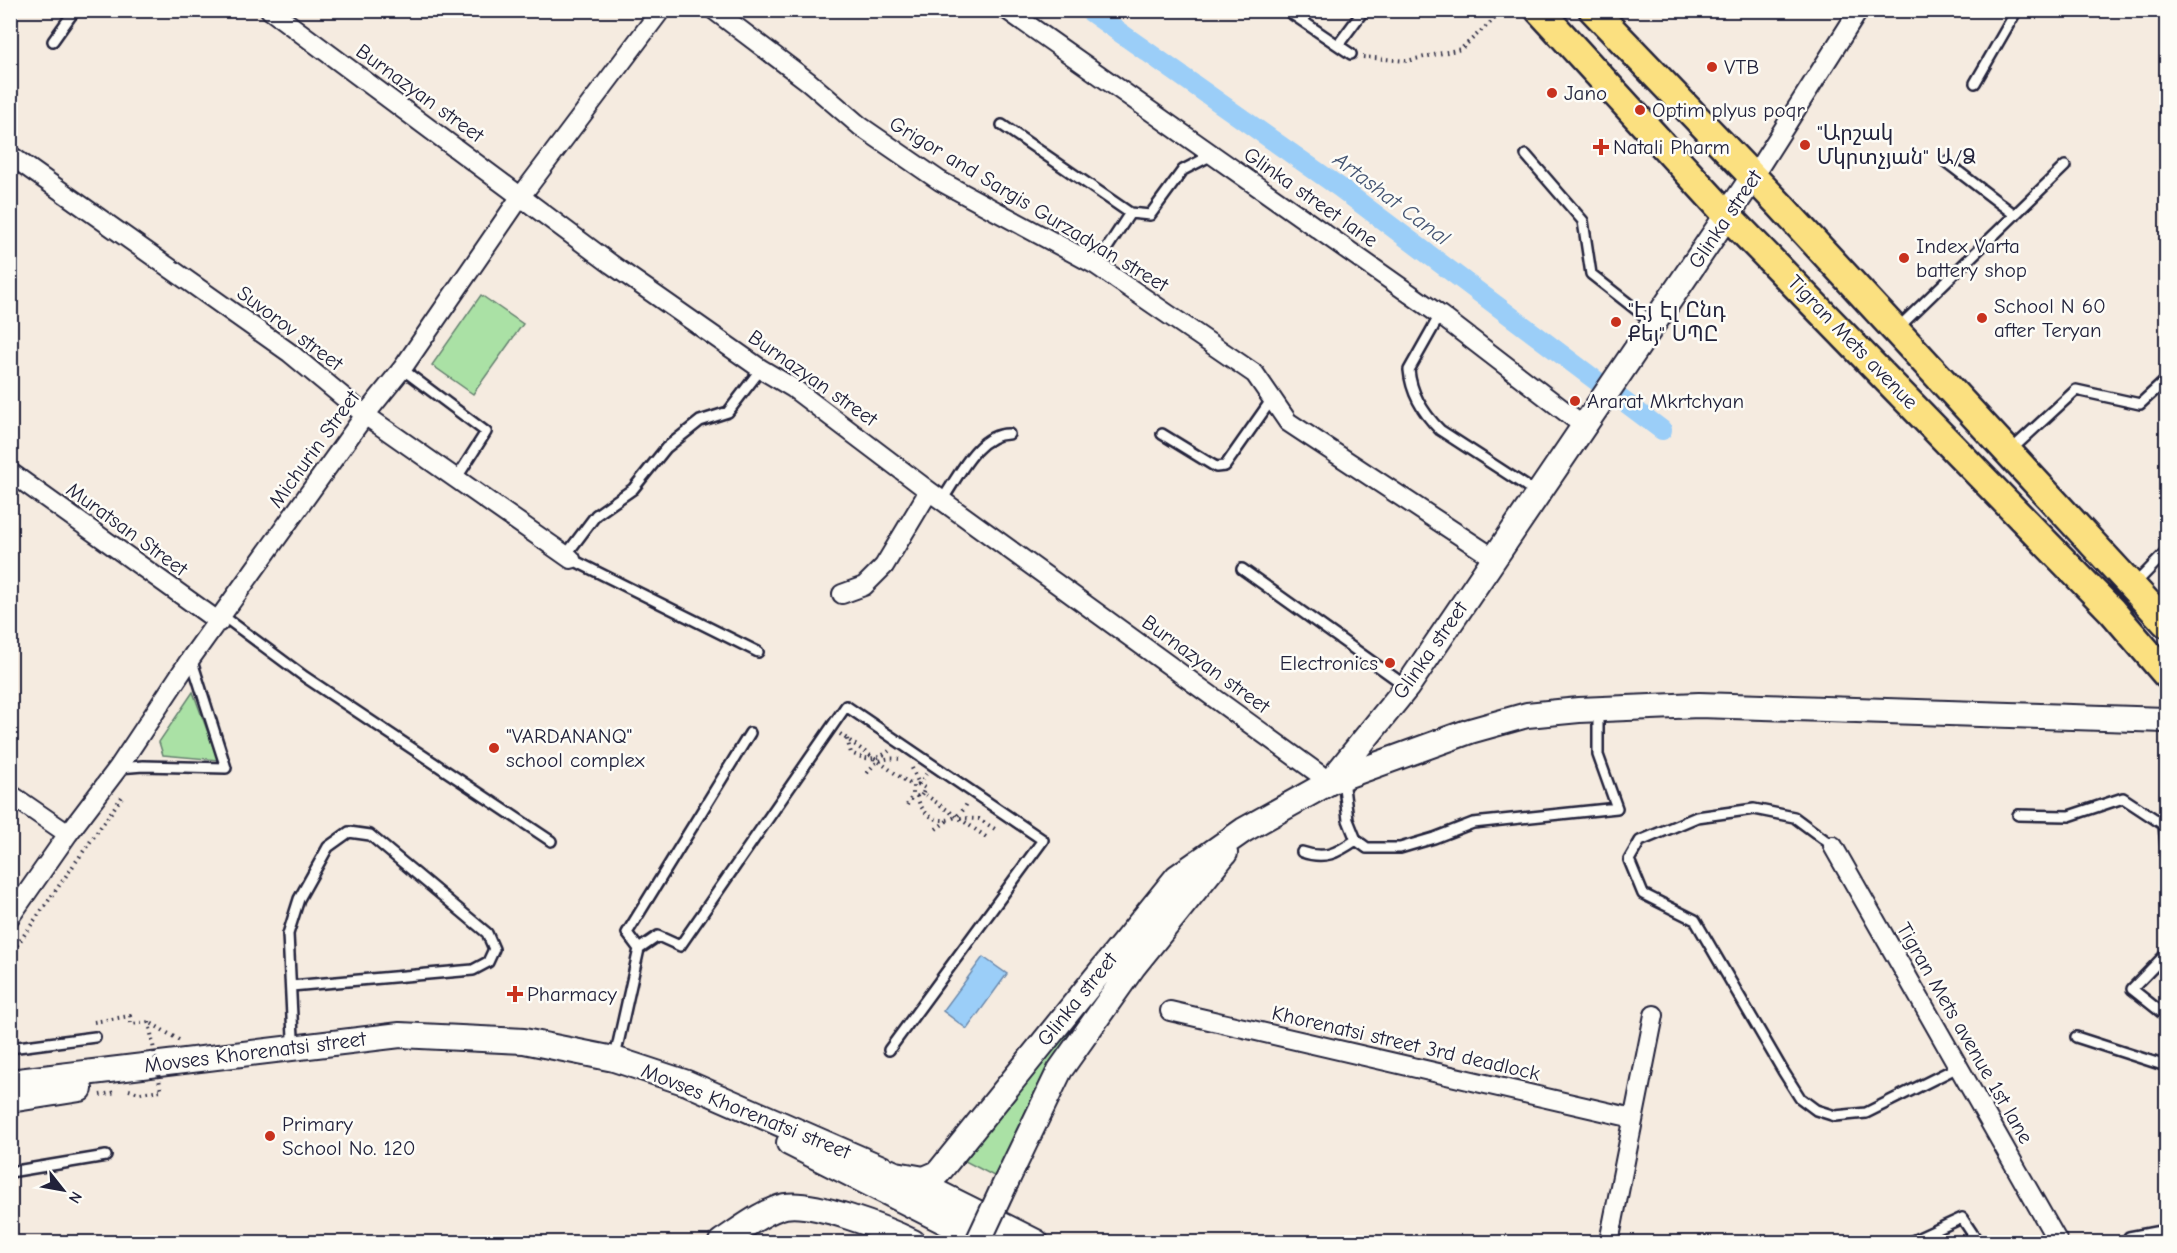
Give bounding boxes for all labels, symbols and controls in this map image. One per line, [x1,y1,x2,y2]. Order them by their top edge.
street label: Burnazyan street [351,39,489,148]
place label: VTB [1724,55,1759,79]
marker: VTB [1705,60,1719,74]
place label: Jano [1564,81,1607,105]
marker: Jano [1545,86,1559,100]
place label: Optim plyus poqr [1652,98,1805,122]
marker: Optim plyus poqr [1633,103,1647,117]
street label: Grigor and Sargis Gurzadyan street [885,111,1174,297]
place label: "Արշակ Մկրտչյան" Ա/Ձ [1817,121,1976,169]
place label: Natali Pharm [1613,135,1730,159]
marker: "Արշակ Մկրտչյան" Ա/Ձ [1798,138,1812,152]
marker: Natali Pharm [1594,140,1608,154]
street label: Glinka street lane [1239,142,1383,252]
water label: Artashat Canal [1327,146,1456,252]
street label: Glinka street [1683,164,1767,273]
place label: Index Varta battery shop [1916,234,2027,282]
marker: Index Varta battery shop [1897,251,1911,265]
street label: Tigran Mets avenue [1783,270,1923,414]
street label: Suvorov street [232,280,348,376]
place label: School N 60 after Teryan [1994,294,2106,342]
place label: "Էյ Էլ Ընդ Քեյ" ՍՊԸ [1628,298,1726,346]
marker: School N 60 after Teryan [1975,311,1989,325]
marker: "Էյ Էլ Ընդ Քեյ" ՍՊԸ [1609,315,1623,329]
street label: Burnazyan street [744,325,883,432]
street label: Michurin Street [264,385,365,512]
place label: Ararat Mkrtchyan [1587,389,1744,413]
marker: Ararat Mkrtchyan [1568,394,1582,408]
street label: Muratsan Street [62,477,193,582]
street label: Glinka street [1388,596,1473,703]
street label: Burnazyan street [1137,610,1275,719]
place label: Electronics [1280,651,1378,675]
marker: Electronics [1383,656,1397,670]
place label: "VARDANANQ" school complex [506,724,645,772]
marker: "VARDANANQ" school complex [487,741,501,755]
street label: Tigran Mets avenue 1st lane [1892,918,2038,1148]
street label: Glinka street [1032,947,1123,1051]
place label: Pharmacy [527,982,618,1006]
marker: Pharmacy [508,987,522,1001]
street label: Khorenatsi street 3rd deadlock [1270,1000,1542,1086]
street label: Movses Khorenatsi street [143,1026,368,1078]
street label: Movses Khorenatsi street [638,1058,855,1164]
place label: Primary School No. 120 [282,1112,416,1160]
marker: Primary School No. 120 [263,1129,277,1143]
north arrow [33,1160,93,1220]
text: N [65,1188,85,1206]

